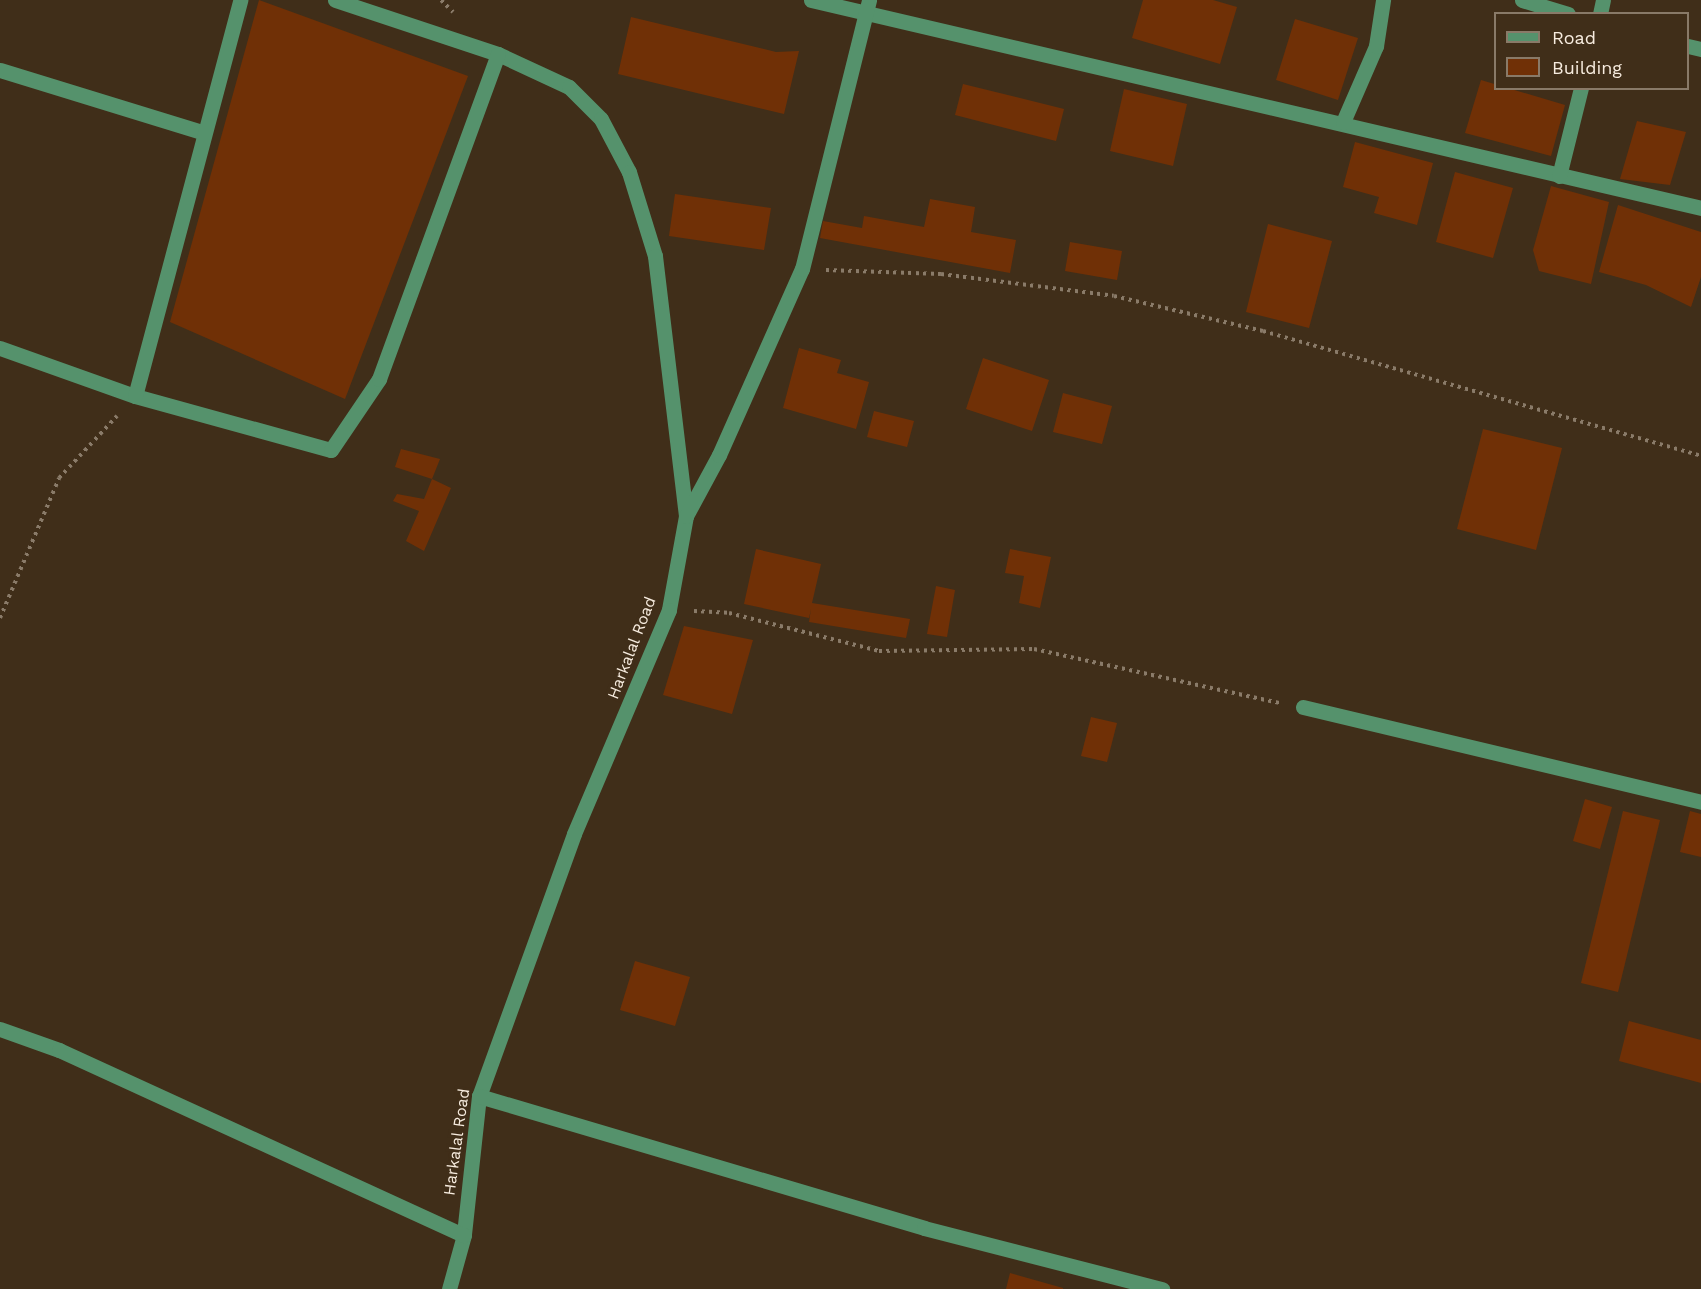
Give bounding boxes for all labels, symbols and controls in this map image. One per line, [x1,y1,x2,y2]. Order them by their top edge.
legend [1494,12,1689,90]
text: Road [1552,27,1596,48]
text: Building [1552,57,1622,78]
street label: Harkalal Road [604,594,660,702]
street label: Harkalal Road [440,1087,474,1197]

